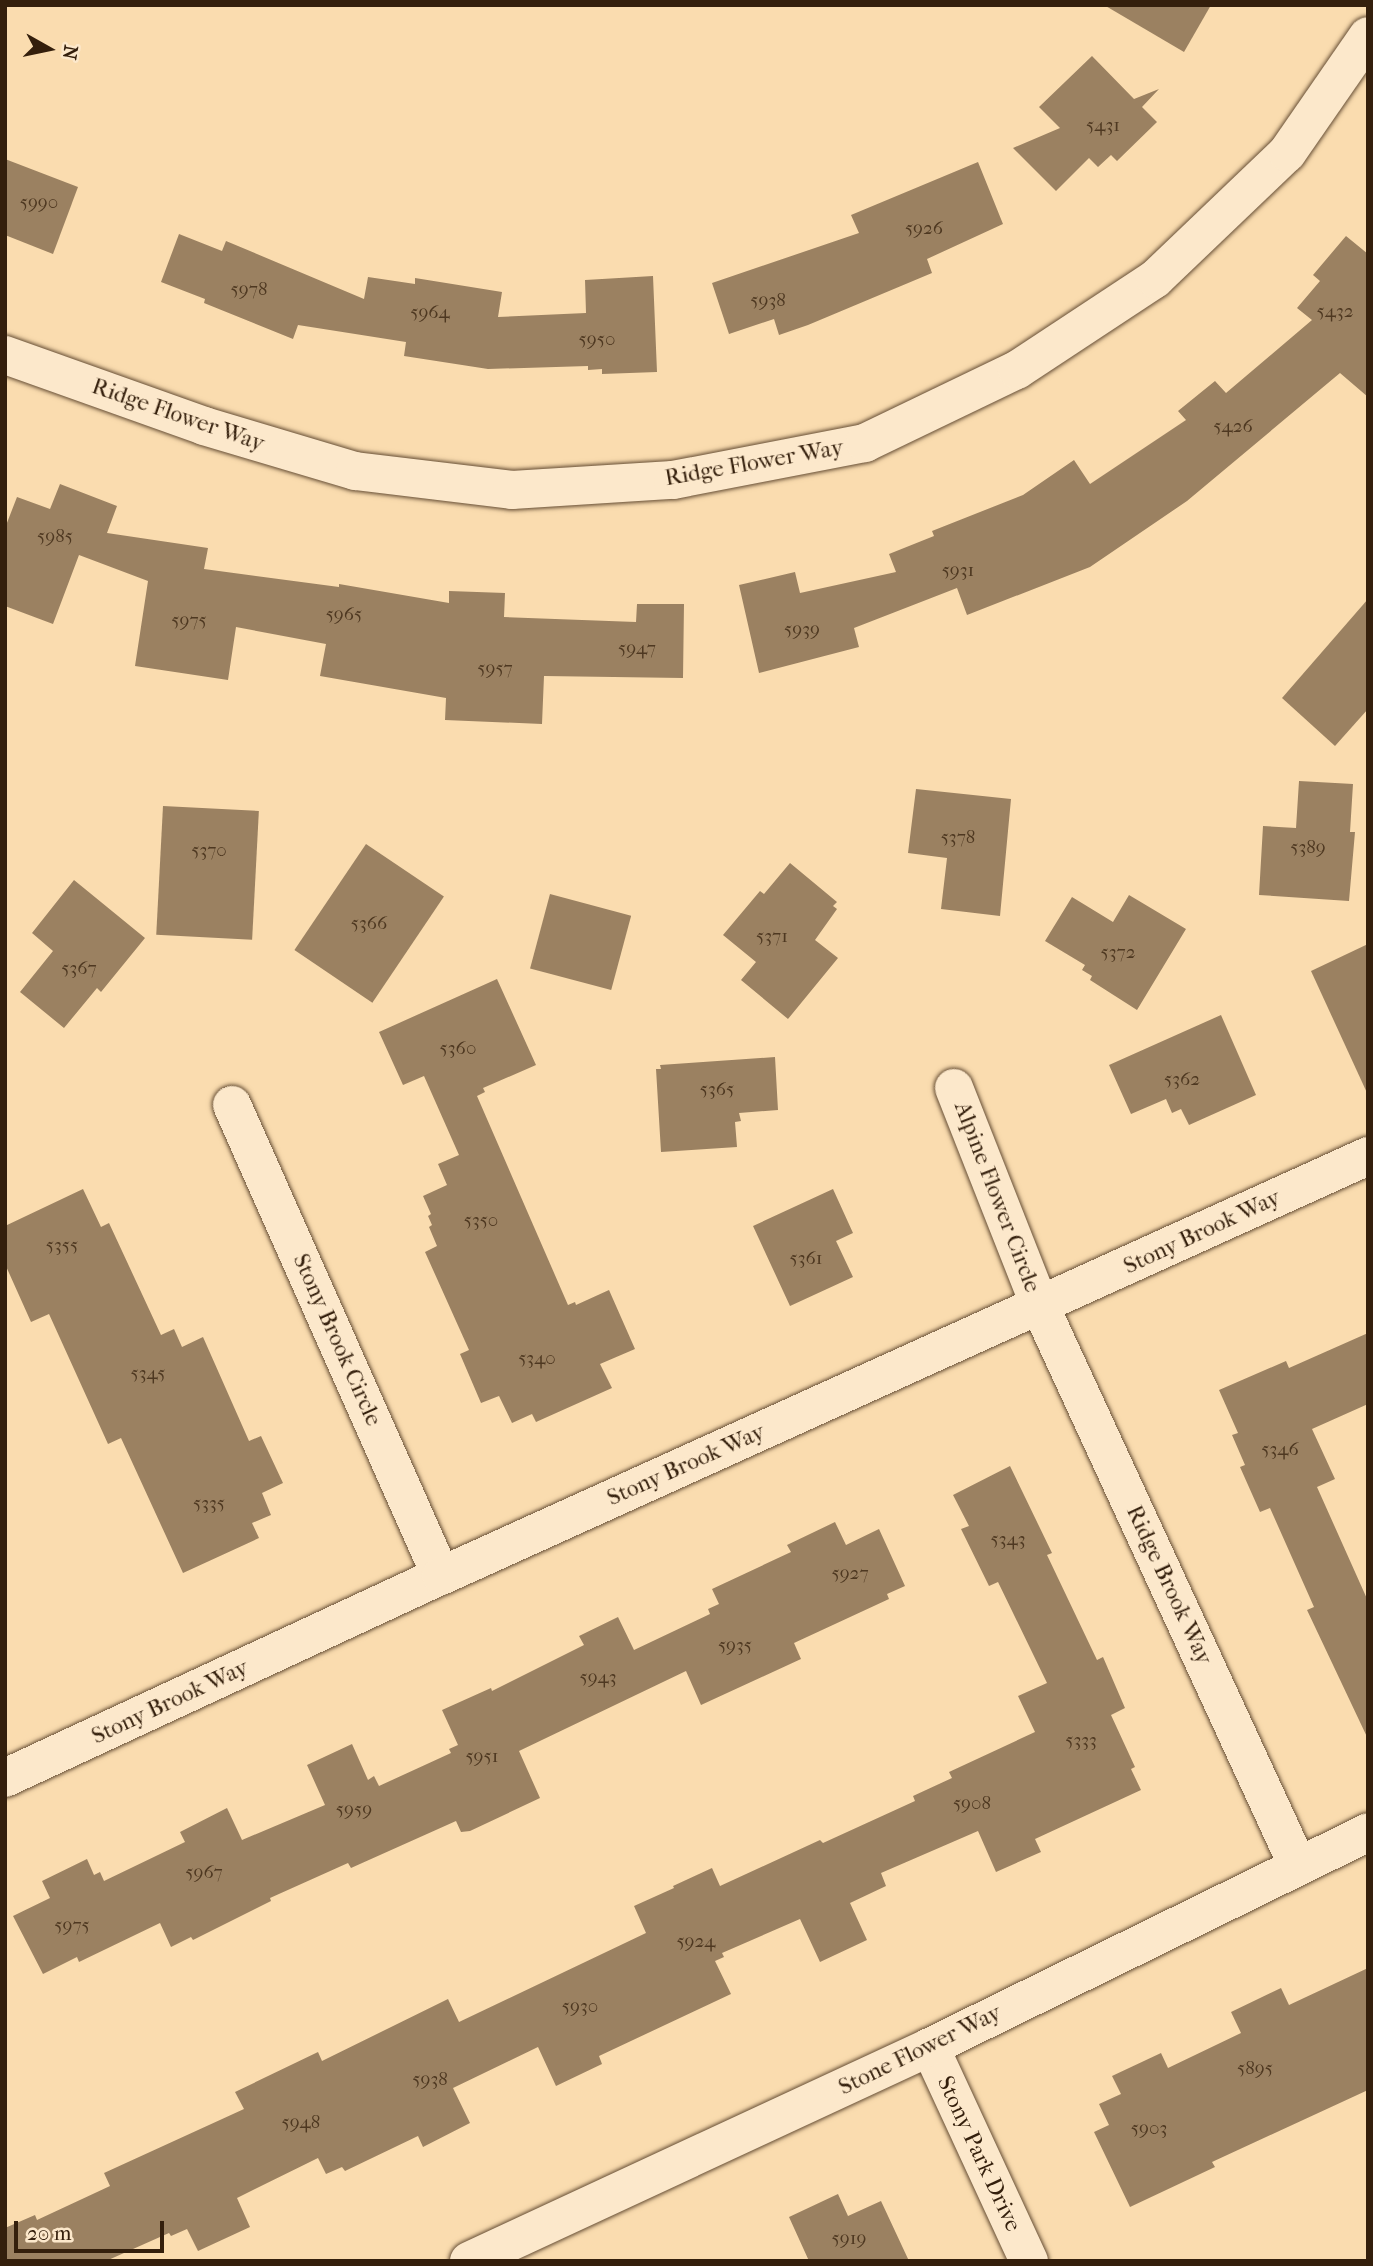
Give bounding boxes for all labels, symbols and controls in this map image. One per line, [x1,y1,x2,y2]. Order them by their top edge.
north arrow [14,14,84,84]
text: N [58,43,82,61]
house number: 5431 [1086,115,1120,137]
house number: 5990 [20,192,58,214]
house number: 5926 [905,218,943,240]
house number: 5978 [231,279,267,301]
house number: 5938 [750,290,786,312]
house number: 5432 [1317,301,1353,323]
house number: 5964 [410,302,450,324]
house number: 5950 [579,329,615,351]
street label: Ridge Flower Way [88,373,268,457]
house number: 5426 [1213,416,1253,438]
street label: Ridge Flower Way [663,434,845,492]
house number: 5985 [37,526,73,548]
house number: 5931 [942,560,974,582]
house number: 5965 [326,604,362,626]
house number: 5975 [171,610,207,632]
house number: 5939 [784,619,820,641]
house number: 5947 [618,638,656,660]
house number: 5957 [477,658,513,680]
house number: 5378 [941,827,975,849]
house number: 5389 [1290,837,1326,859]
house number: 5370 [191,840,227,862]
house number: 5366 [351,913,387,935]
house number: 5371 [756,926,788,948]
house number: 5372 [1101,942,1135,964]
house number: 5367 [61,958,97,980]
house number: 5360 [440,1038,476,1060]
house number: 5362 [1164,1069,1200,1091]
house number: 5365 [700,1079,734,1101]
street label: Alpine Flower Circle [948,1098,1046,1296]
street label: Stony Brook Way [1119,1184,1285,1280]
house number: 5350 [464,1210,498,1232]
house number: 5355 [46,1235,78,1257]
house number: 5361 [790,1248,822,1270]
street label: Stony Brook Circle [287,1250,387,1430]
house number: 5340 [518,1348,556,1370]
house number: 5345 [131,1363,165,1385]
street label: Stony Brook Way [603,1418,769,1512]
house number: 5346 [1261,1439,1299,1461]
house number: 5335 [193,1493,225,1515]
street label: Ridge Brook Way [1120,1501,1218,1669]
house number: 5343 [990,1529,1026,1551]
house number: 5927 [831,1563,869,1585]
house number: 5935 [718,1635,752,1657]
street label: Stony Brook Way [87,1654,253,1750]
house number: 5943 [579,1667,617,1689]
house number: 5333 [1065,1730,1097,1752]
house number: 5951 [465,1746,499,1768]
house number: 5908 [953,1793,991,1815]
house number: 5959 [336,1799,372,1821]
house number: 5967 [185,1862,223,1884]
house number: 5975 [54,1915,90,1937]
house number: 5924 [676,1931,716,1953]
house number: 5930 [562,1996,598,2018]
street label: Stone Flower Way [834,1999,1006,2101]
house number: 5895 [1237,2058,1273,2080]
house number: 5938 [412,2069,448,2091]
street label: Stony Park Drive [931,2072,1027,2236]
house number: 5948 [282,2112,320,2134]
house number: 5903 [1131,2118,1167,2140]
scale bar [18,2206,168,2250]
text: 20 m [27,2221,71,2245]
house number: 5919 [832,2228,866,2250]

